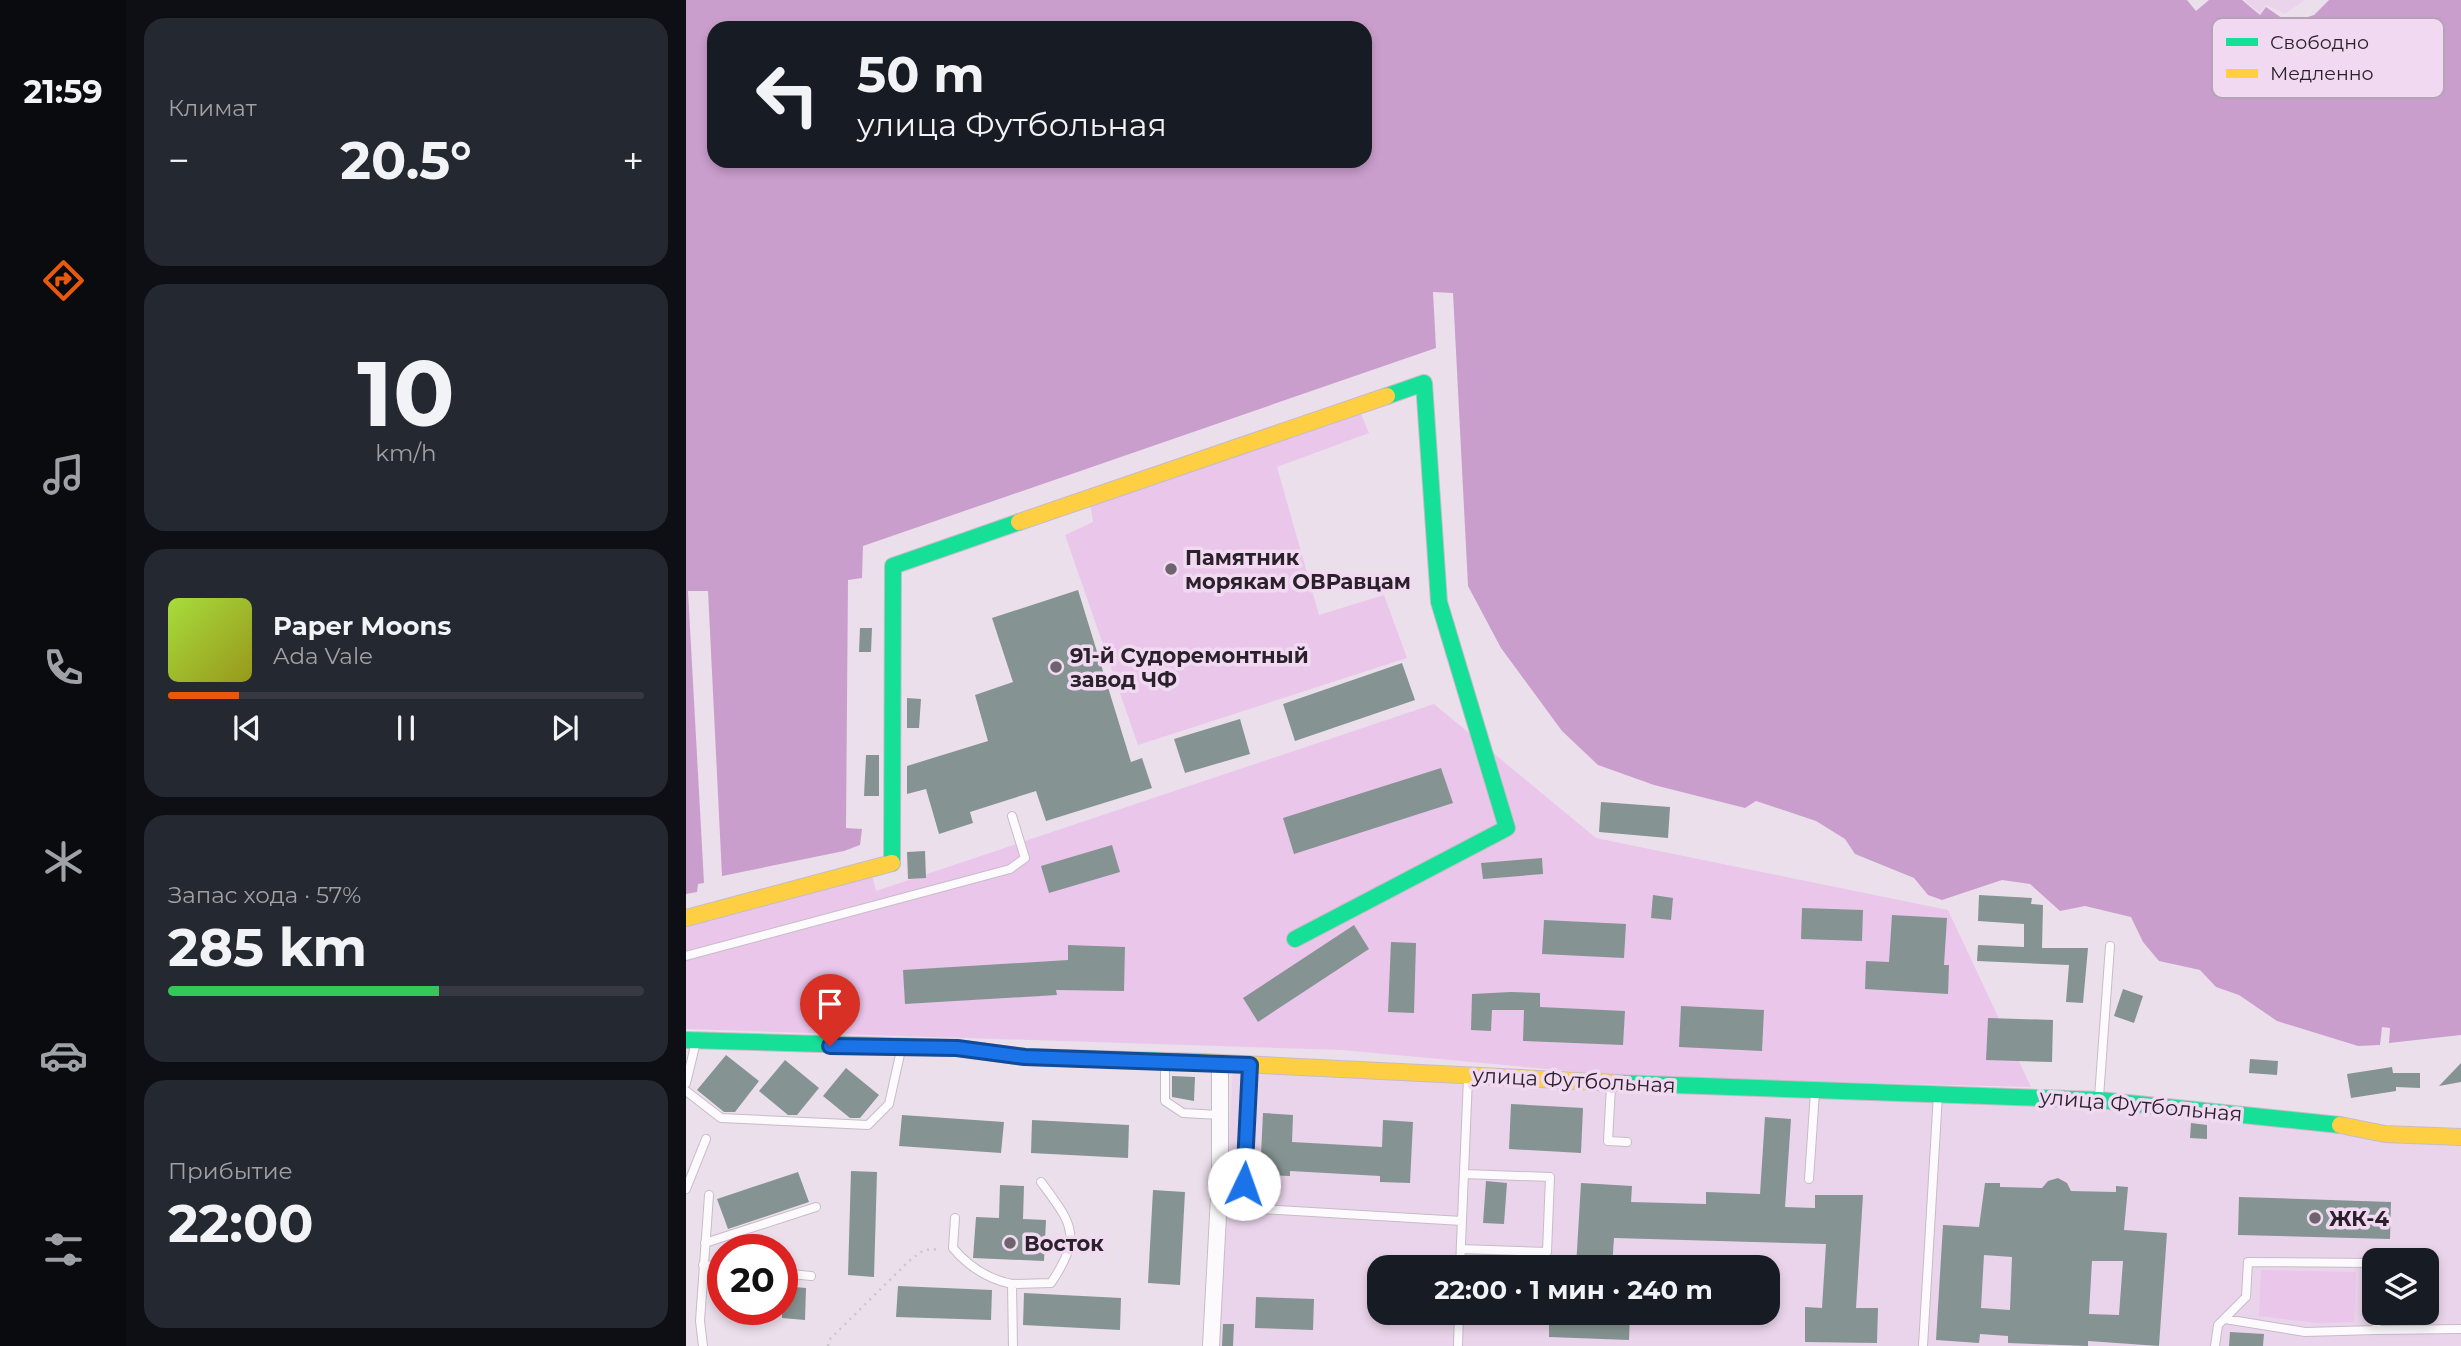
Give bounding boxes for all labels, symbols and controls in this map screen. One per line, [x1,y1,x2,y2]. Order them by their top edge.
legend [2212,18,2444,98]
text: Свободно [2270,31,2369,54]
text: 50 m [857,45,985,104]
icon: left [742,49,833,140]
text: Медленно [2270,62,2374,85]
text: 21:59 [23,72,103,111]
text: Климат [168,94,257,122]
text: улица Футбольная [857,105,1167,144]
text: 20.5° [340,129,472,192]
text: − [168,137,190,184]
text: + [622,137,644,184]
icon: directions [39,256,88,305]
text: 10 [357,338,455,449]
text: km/h [375,439,437,467]
icon: music [39,450,88,499]
place label: Памятник морякам ОВРавцам [1185,545,1411,594]
marker: Памятник морякам ОВРавцам [1163,561,1179,577]
text: Paper Moons [273,610,451,642]
text: Ada Vale [273,642,373,670]
icon: phone [39,643,88,692]
place label: 91-й Судоремонтный завод ЧФ [1070,643,1309,692]
marker: 91-й Судоремонтный завод ЧФ [1048,659,1064,675]
icon: previous [228,709,266,747]
icon: pause [387,709,425,747]
icon: next [546,709,584,747]
icon: climate [39,837,88,886]
text: Запас хода · 57% [168,881,361,909]
text: 285 km [168,916,367,979]
pin [800,974,860,1046]
icon: arrive [811,985,849,1023]
icon: car [39,1031,88,1080]
street label: улица Футбольная [1471,1062,1676,1098]
street label: улица Футбольная [2038,1084,2243,1126]
position arrow [1207,1147,1281,1221]
text: Прибытие [168,1157,293,1185]
text: 22:00 [168,1192,314,1255]
place label: ЖК-4 [2329,1206,2389,1231]
marker: ЖК-4 [2307,1210,2323,1226]
icon: filters [39,1225,88,1274]
place label: Восток [1024,1231,1104,1256]
speed limit sign: 20 [707,1234,798,1325]
marker: Восток [1002,1235,1018,1251]
map controls [2362,1248,2439,1325]
button: layers [2362,1248,2439,1325]
text: 22:00 · 1 мин · 240 m [1434,1274,1713,1306]

